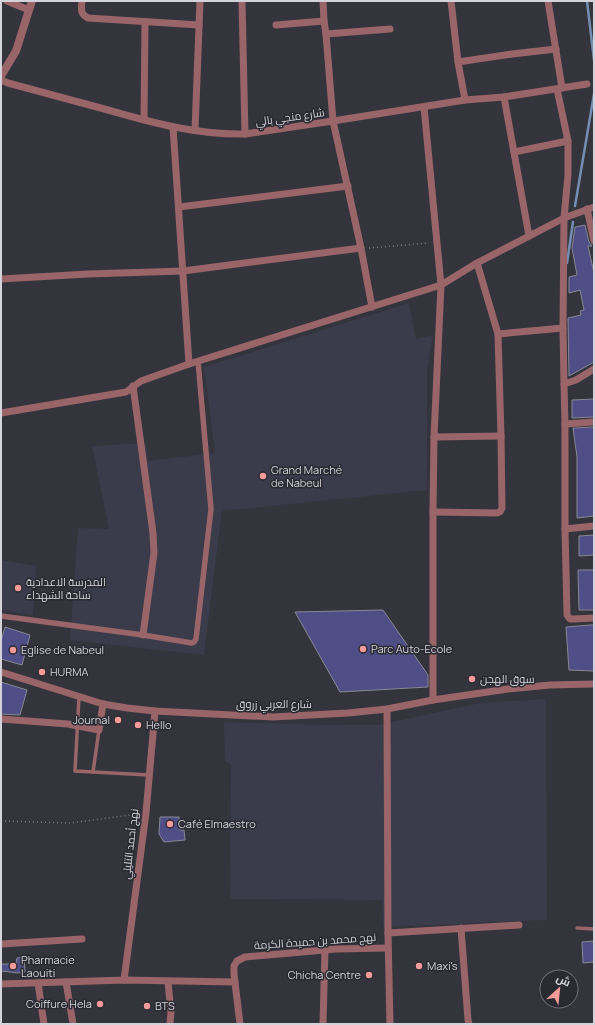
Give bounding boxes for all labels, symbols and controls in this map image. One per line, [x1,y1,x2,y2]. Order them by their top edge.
street label: شارع منجي بالي [254,104,326,131]
place label: Grand Marché de Nabeul [271,462,343,490]
marker: Grand Marché de Nabeul [258,471,268,481]
place label: المدرسة الاعدادية ساحة الشهداء [26,574,106,602]
marker: المدرسة الاعدادية ساحة الشهداء [13,583,23,593]
place label: Parc Auto-Ecole [371,641,453,656]
place label: Eglise de Nabeul [21,642,104,657]
marker: Parc Auto-Ecole [358,644,368,654]
marker: Eglise de Nabeul [8,645,18,655]
place label: HURMA [50,664,88,679]
marker: HURMA [37,667,47,677]
place label: سوق الهجن [480,671,535,686]
marker: سوق الهجن [467,674,477,684]
street label: شارع العربي زروق [236,696,312,713]
place label: Journal [73,712,110,727]
marker: Journal [113,715,123,725]
place label: Hello [146,717,172,732]
marker: Hello [133,720,143,730]
street label: نهج أحمد التليلي [118,808,143,880]
place label: Café Elmaestro [178,816,256,831]
marker: Café Elmaestro [165,819,175,829]
street label: نهج محمد بن حميدة الكرمة [253,929,377,953]
place label: Pharmacie Laouiti [21,952,75,980]
place label: Maxi's [427,958,458,973]
marker: Pharmacie Laouiti [8,961,18,971]
marker: Maxi's [414,961,424,971]
place label: Chicha Centre [288,967,362,982]
north arrow [539,969,579,1009]
marker: Chicha Centre [364,970,374,980]
text: ش [554,970,573,990]
place label: Coiffure Hela [26,996,92,1011]
place label: BTS [155,998,175,1013]
marker: Coiffure Hela [95,999,105,1009]
marker: BTS [142,1001,152,1011]

